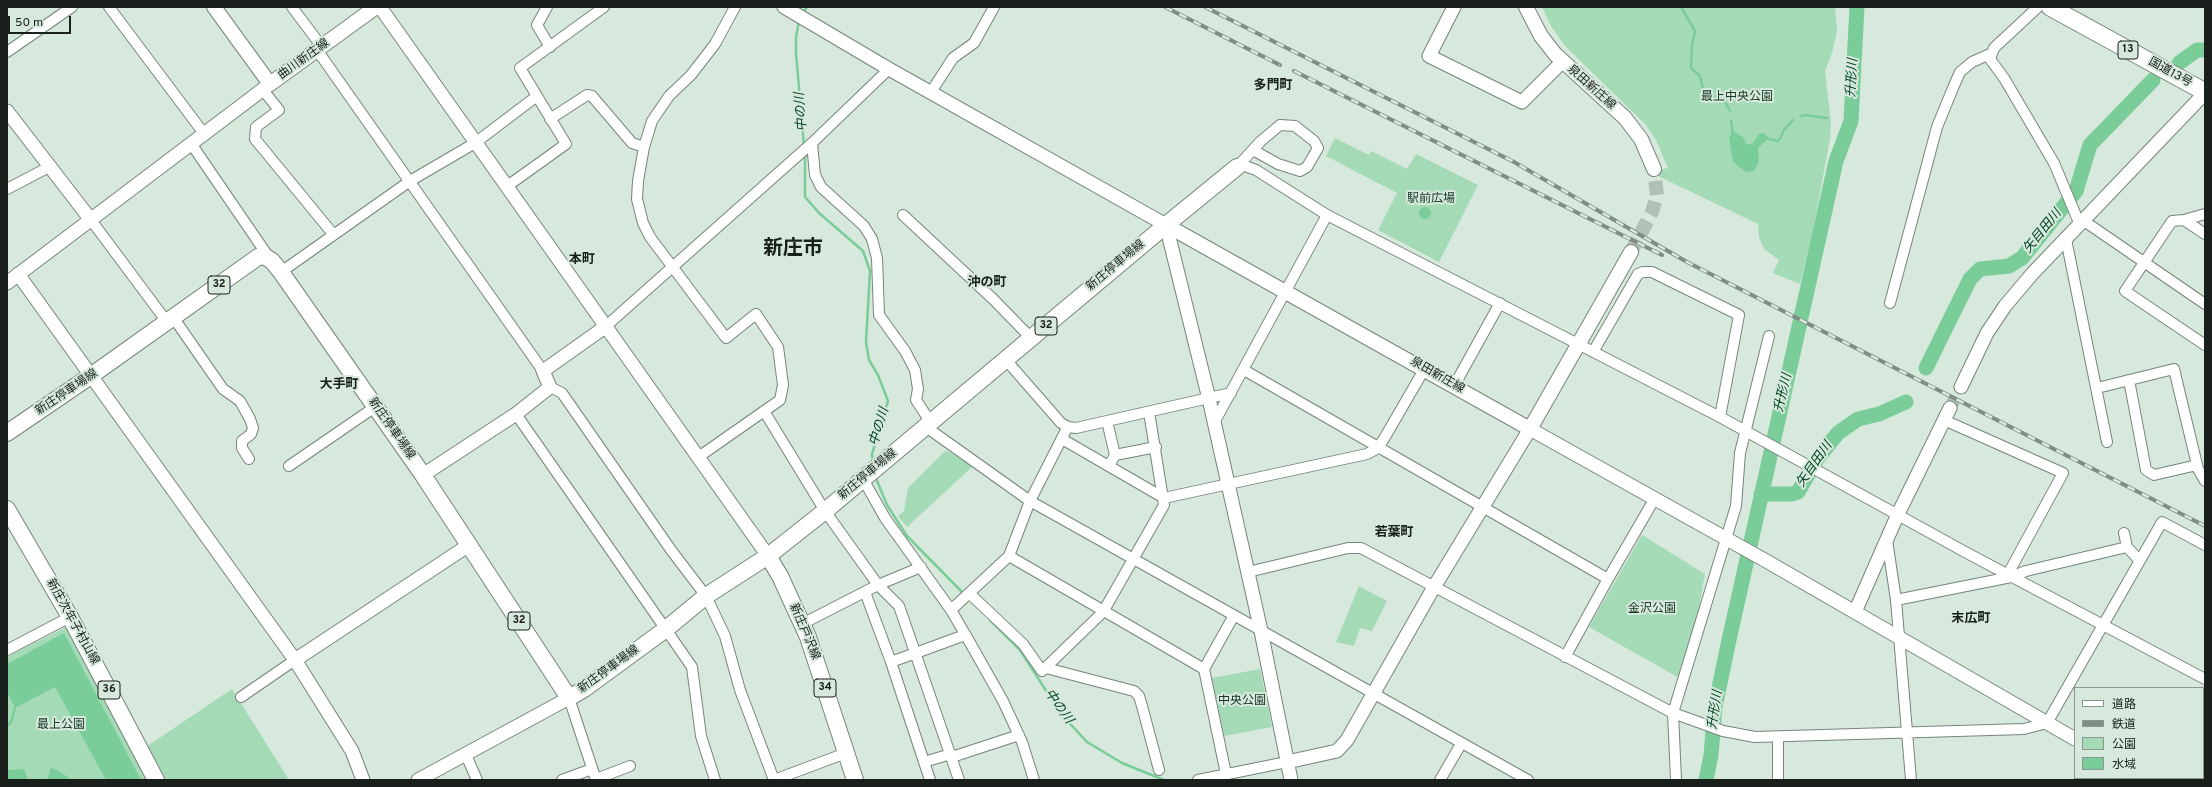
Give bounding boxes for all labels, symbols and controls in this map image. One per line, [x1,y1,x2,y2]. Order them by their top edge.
scale bar [10,8,73,34]
text: 50 m [15,15,43,31]
street label: 曲川新庄線 [275,37,333,83]
road number: 13 [2118,41,2138,59]
street label: 国道13号 [2146,55,2194,91]
water label: 升形川 [1844,58,1862,98]
street label: 泉田新庄線 [1564,63,1618,113]
district label: 多門町 [1254,78,1292,94]
park label: 最上中央公園 [1701,91,1773,105]
water label: 中の川 [793,92,811,132]
park label: 駅前広場 [1407,193,1455,207]
water label: 矢目田川 [2021,207,2065,257]
street label: 新庄停車場線 [1084,237,1148,295]
district label: 新庄市 [763,238,823,262]
district label: 本町 [569,252,595,268]
district label: 沖の町 [968,275,1006,291]
road number: 32 [208,276,230,294]
road number: 32 [1035,317,1057,335]
street label: 泉田新庄線 [1407,355,1467,397]
street label: 新庄停車場線 [33,367,101,419]
water label: 升形川 [1772,372,1796,414]
district label: 大手町 [320,377,358,393]
street label: 新庄停車場線 [364,395,418,463]
water label: 中の川 [867,406,893,448]
water label: 矢目田川 [1794,439,1836,491]
street label: 新庄停車場線 [836,446,900,504]
district label: 若葉町 [1375,525,1413,541]
street label: 新庄次年子村山線 [42,577,102,667]
street label: 新庄戸沢線 [786,602,822,662]
park label: 金沢公園 [1628,603,1676,617]
district label: 末広町 [1952,611,1990,627]
road number: 32 [508,612,530,630]
street label: 新庄停車場線 [576,643,642,697]
road number: 34 [814,679,836,697]
road number: 36 [98,681,120,699]
water label: 中の川 [1040,687,1076,727]
legend [2074,687,2204,779]
water label: 升形川 [1705,690,1727,730]
park label: 中央公園 [1218,695,1266,709]
text: 道路 [2112,697,2136,713]
text: 鉄道 [2112,717,2136,733]
park label: 最上公園 [37,719,85,733]
text: 公園 [2112,737,2136,753]
text: 水域 [2112,757,2136,773]

